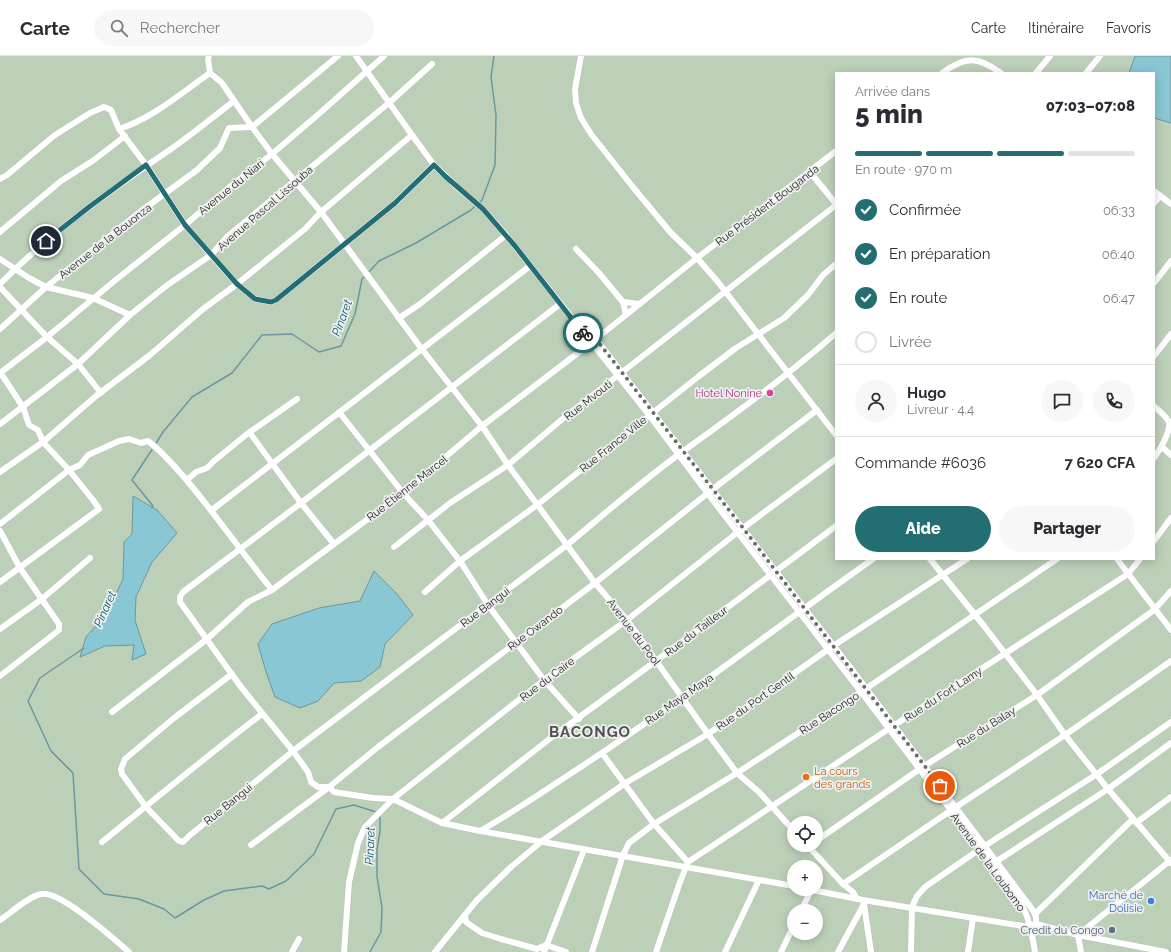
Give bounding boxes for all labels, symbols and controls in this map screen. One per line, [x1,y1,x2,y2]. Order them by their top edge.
search box [94,10,374,46]
text: Carte [20,17,70,39]
icon: search [108,17,130,39]
text: Rechercher [140,19,220,37]
text: Carte [971,20,1006,36]
text: Itinéraire [1028,20,1084,36]
text: Favoris [1106,20,1151,36]
text: Arrivée dans [855,84,930,99]
text: 07:03–07:08 [1046,97,1135,115]
text: 5 min [855,99,923,129]
street label: Avenue du Niari [196,157,267,218]
street label: Rue Président Bouganda [713,162,822,249]
text: En route · 970 m [855,162,952,177]
street label: Avenue Pascal Lissouba [215,163,316,253]
icon: check [855,199,877,221]
street label: Avenue de la Bouonza [56,201,154,282]
text: Confirmée [889,201,961,219]
text: 06:33 [1103,203,1135,218]
pin [29,224,63,258]
icon: home [35,230,57,252]
icon: check [855,243,877,265]
text: En préparation [889,245,990,263]
text: 06:40 [1102,247,1135,262]
icon: check [855,287,877,309]
text: En route [889,289,947,307]
text: 06:47 [1103,291,1135,306]
water label: Pinaret [329,298,355,338]
courier [563,313,603,353]
icon: bike [572,322,594,344]
text: Livrée [889,333,932,351]
street label: Rue Mvouti [562,378,615,423]
button: person [855,380,897,422]
button: chat [1041,380,1083,422]
button: phone [1093,380,1135,422]
text: Hugo [907,384,946,402]
place label: Hotel Nonine [695,387,763,400]
marker: Hotel Nonine [765,388,775,398]
text: Livreur · 4.4 [907,402,974,417]
street label: Rue France Ville [577,413,650,475]
street label: Rue Étienne Marcel [364,452,450,524]
text: Commande #6036 [855,454,986,472]
text: 7 620 CFA [1064,454,1135,472]
button: Aide [855,506,991,552]
button: Partager [999,506,1135,552]
street label: Rue Bangui [458,585,513,630]
water label: Pinaret [91,589,119,629]
street label: Avenue du Pool [604,596,663,668]
street label: Rue Owando [505,603,566,653]
street label: Rue du Tailleur [662,603,730,659]
street label: Rue du Caire [517,654,578,704]
street label: Rue du Fort Lamy [902,664,985,725]
street label: Rue du Port Gentil [714,670,797,733]
street label: Rue Maya Maya [643,671,716,728]
street label: Rue Bacongo [797,689,862,738]
street label: Rue du Balay [954,704,1018,751]
district label: BACONGO [549,723,631,741]
place label: La cours des grands [814,765,871,791]
pin [923,769,957,803]
marker: La cours des grands [801,772,811,782]
icon: bag [929,775,951,797]
street label: Rue Bangui [202,781,255,828]
street label: Avenue de la Loubomo [947,810,1028,914]
map controls [787,816,823,940]
button: locate [787,816,823,852]
water label: Pinaret [362,827,378,865]
button: + [787,860,823,896]
place label: Marché de Dolisie [1089,889,1144,915]
marker: Marché de Dolisie [1146,896,1156,906]
button: − [787,904,823,940]
place label: Credit du Congo [1021,924,1104,937]
marker: Credit du Congo [1107,925,1117,935]

